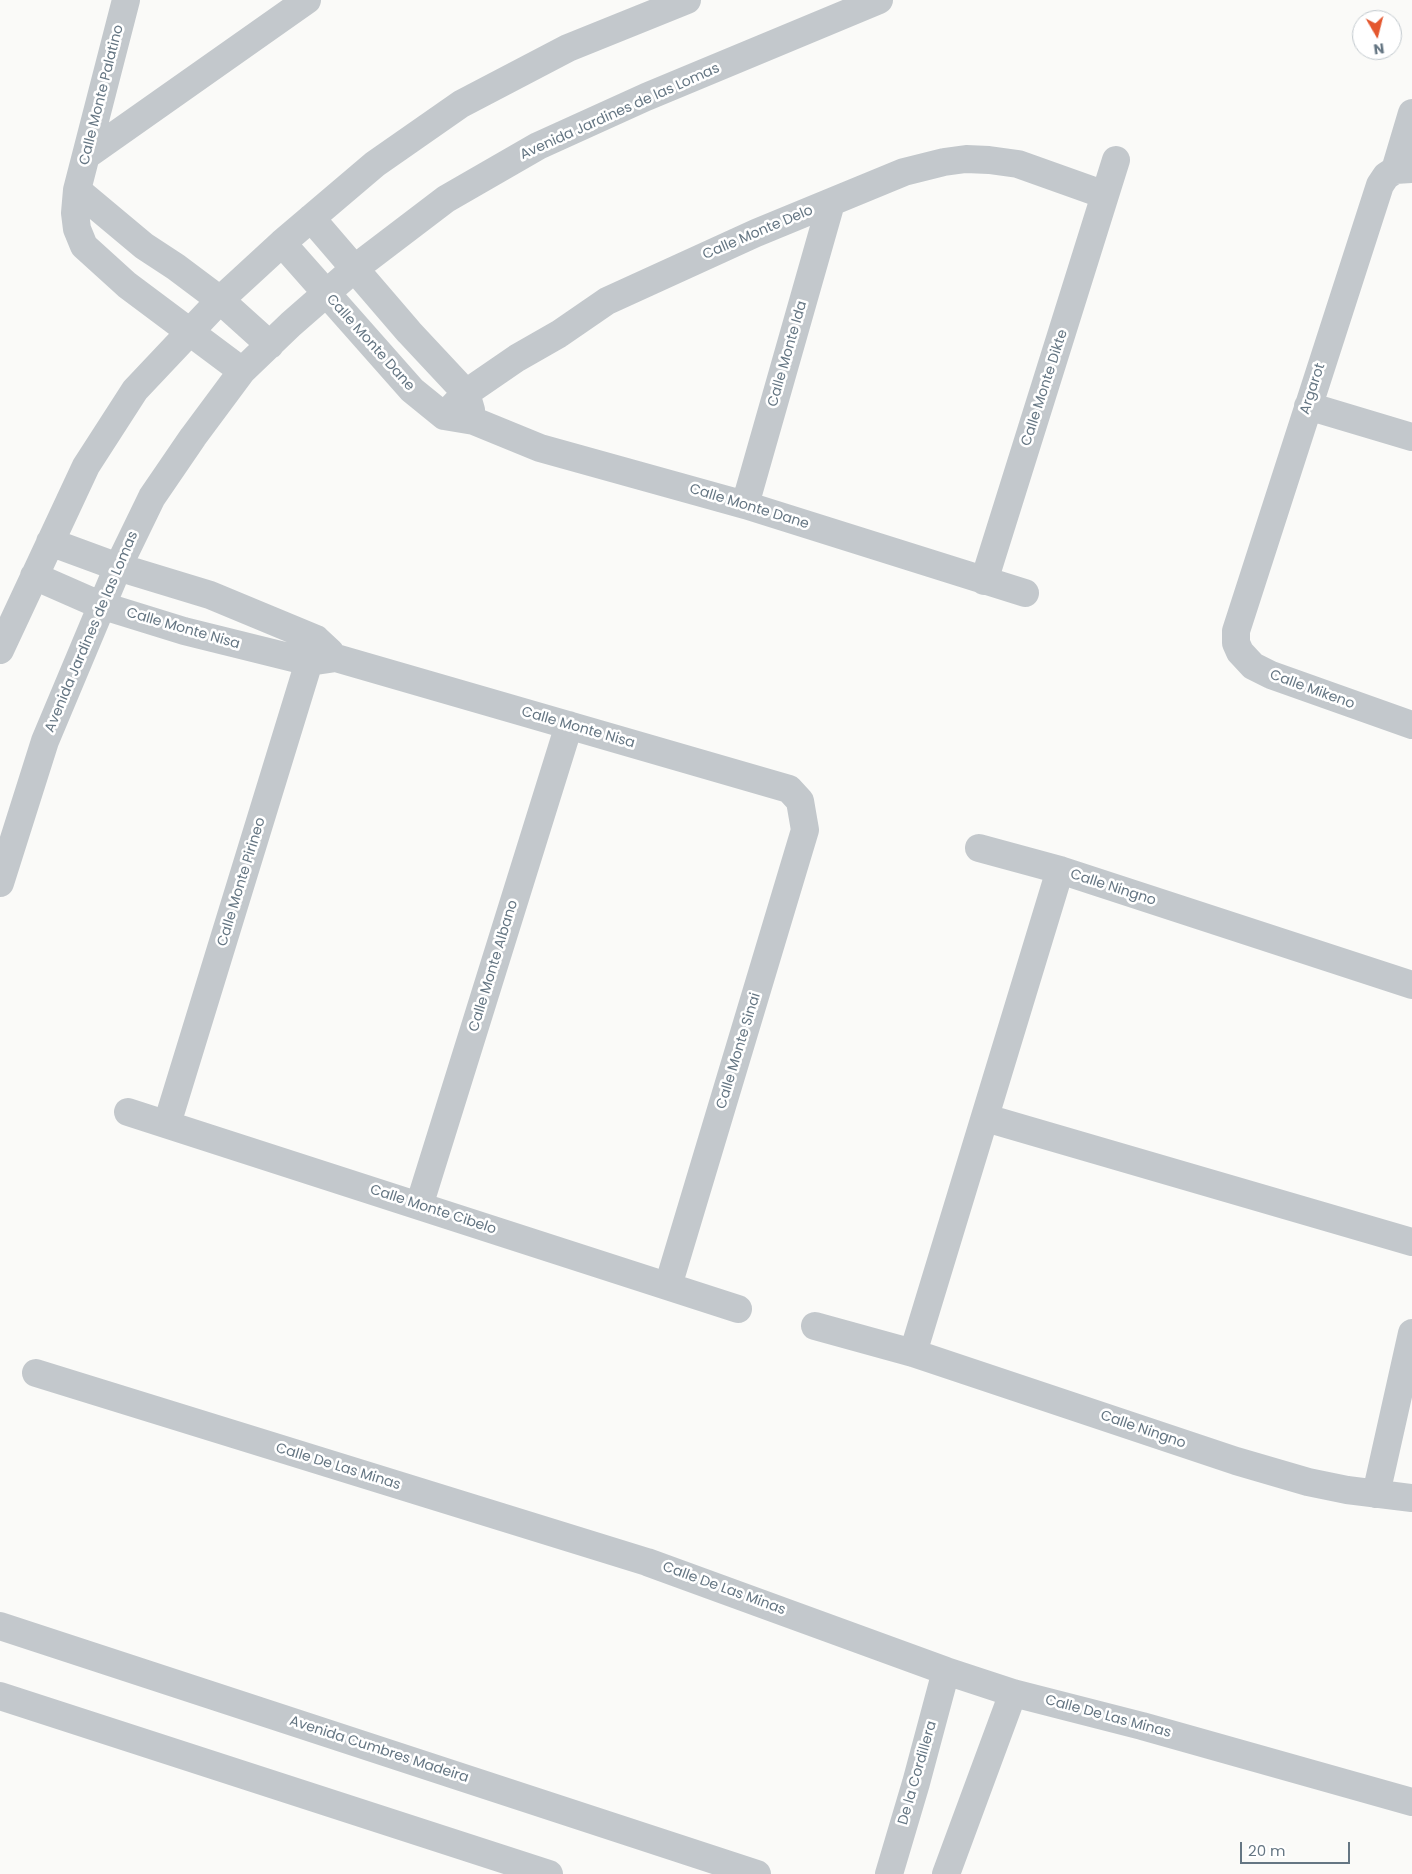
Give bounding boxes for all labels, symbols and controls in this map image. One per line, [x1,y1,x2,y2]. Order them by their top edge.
north arrow [1352,10,1402,60]
street label: Calle Monte Palatino [76,23,128,167]
text: N [1372,38,1386,59]
street label: Avenida Jardines de las Lomas [518,60,722,164]
street label: Calle Monte Delo [700,202,816,264]
street label: Calle Monte Dane [322,291,418,395]
street label: Calle Monte Ida [765,299,811,409]
street label: Calle Monte Dikte [1018,328,1072,448]
street label: Argarot [1297,361,1329,417]
street label: Calle Monte Dane [687,481,811,533]
street label: Avenida Jardines de las Lomas [42,529,142,735]
street label: Calle Monte Nisa [124,605,242,653]
street label: Calle Mikeno [1267,667,1357,713]
street label: Calle Monte Nisa [519,704,637,752]
street label: Calle Monte Pirineo [214,816,270,948]
street label: Calle Ningno [1068,866,1158,910]
street label: Calle Monte Albano [466,898,522,1034]
street label: Calle Monte Sinai [713,991,765,1111]
street label: Calle Monte Cibelo [368,1182,498,1238]
street label: Calle Ningno [1098,1408,1188,1452]
street label: Calle De Las Minas [274,1440,402,1494]
street label: Calle De Las Minas [660,1559,788,1619]
street label: Calle De Las Minas [1043,1692,1173,1742]
street label: Avenida Cumbres Madeira [287,1713,471,1787]
street label: De la Cordillera [895,1719,941,1827]
scale bar [1242,1832,1352,1864]
text: 20 m [1248,1840,1286,1861]

